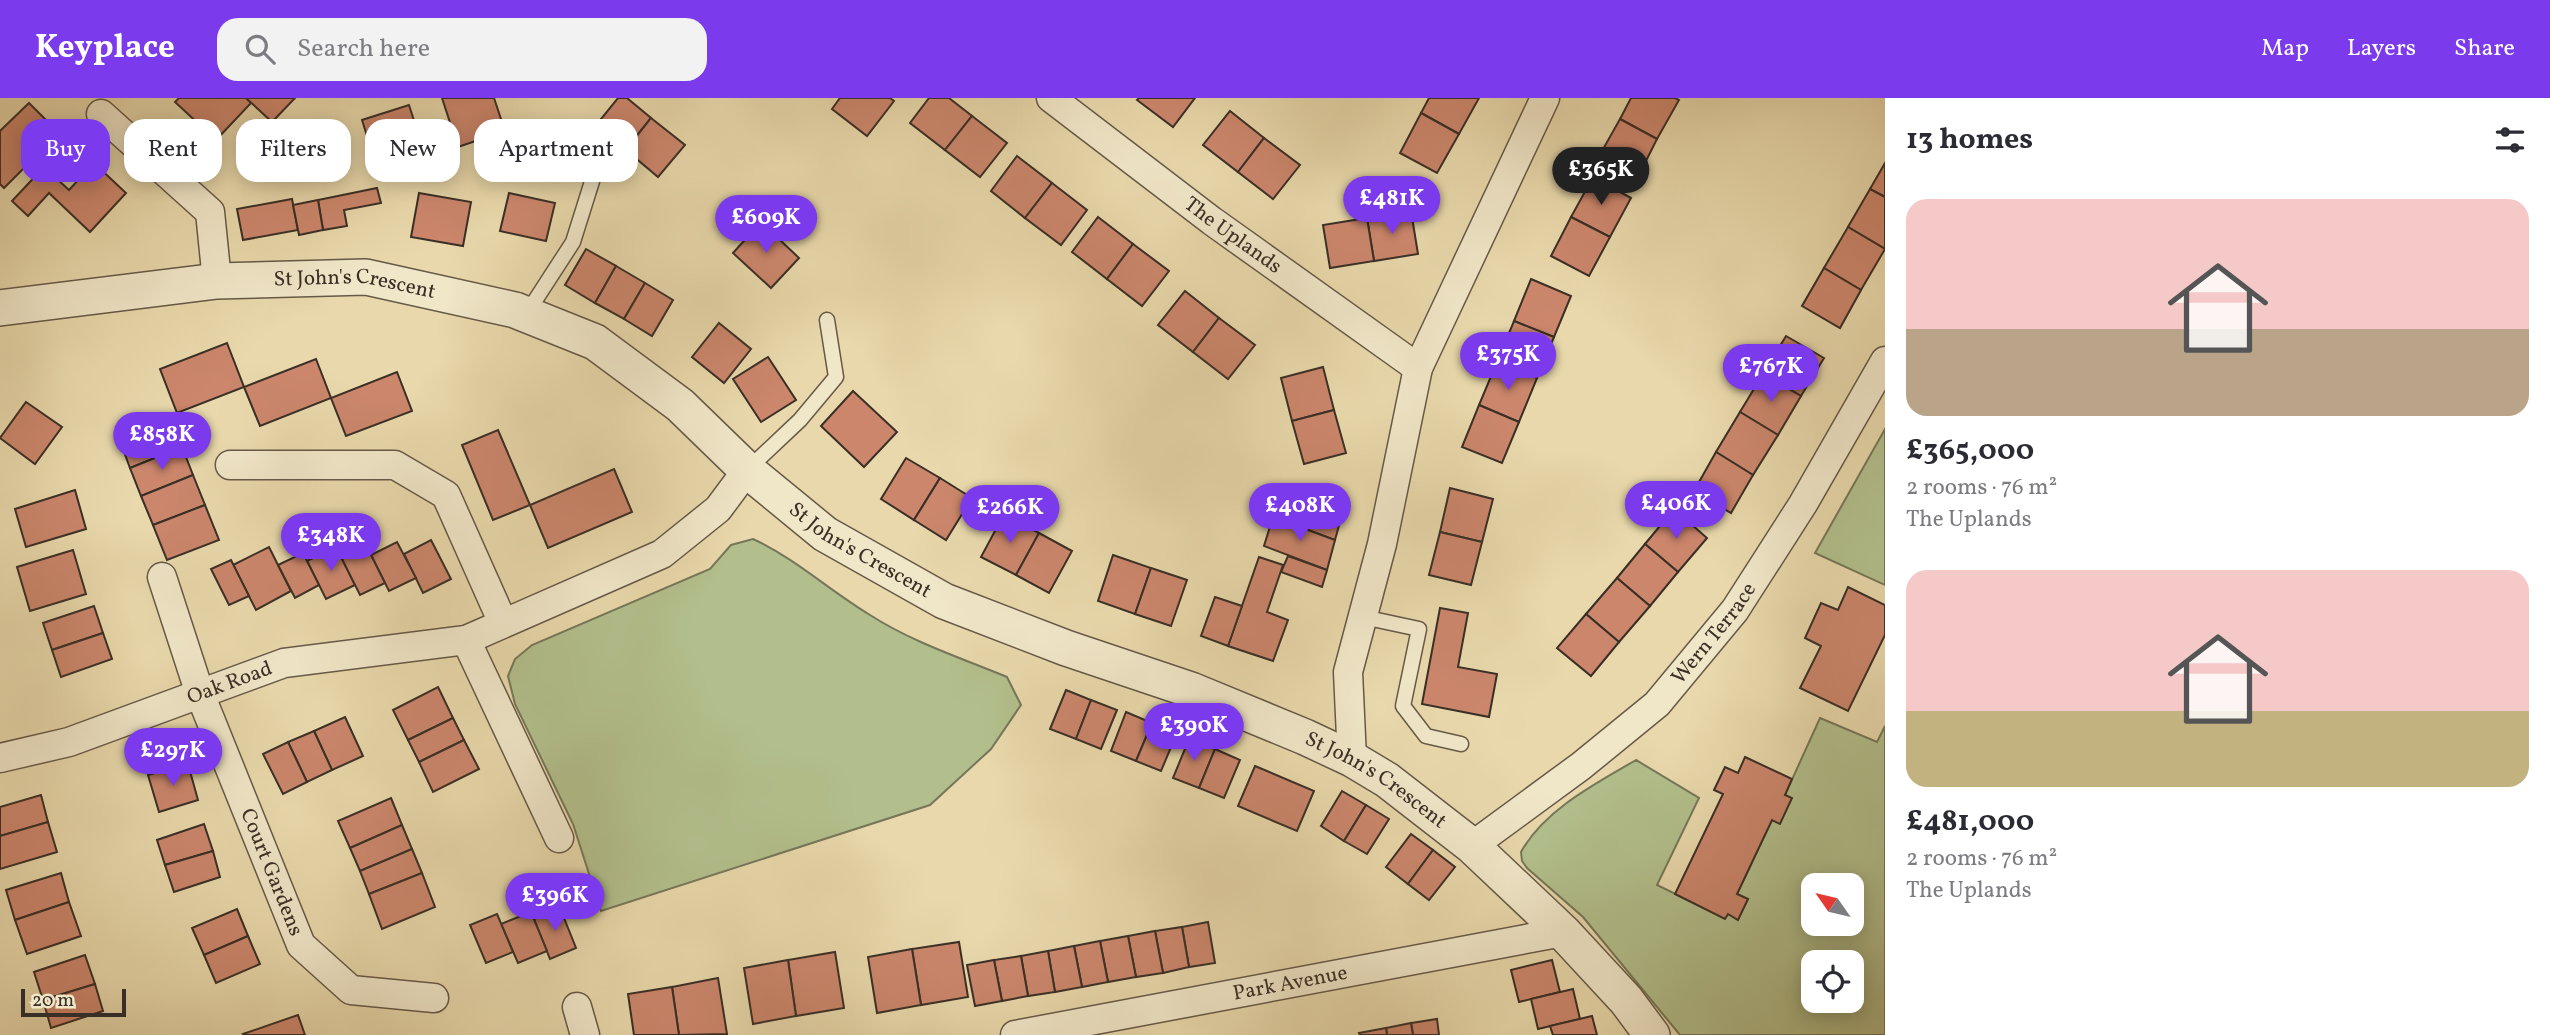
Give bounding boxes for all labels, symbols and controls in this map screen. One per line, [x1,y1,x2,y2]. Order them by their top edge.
search box [217,18,707,81]
text: Keyplace [35,26,175,72]
icon: search [241,30,279,68]
text: Search here [297,31,430,67]
text: Map [2261,32,2309,66]
text: Layers [2347,32,2416,66]
text: Share [2454,32,2515,66]
chip: Buy [21,119,110,182]
chip: Rent [124,119,222,182]
chip: Filters [236,119,351,182]
chip: New [365,119,460,182]
chip: Apartment [474,119,638,182]
text: 13 homes [1906,119,2033,161]
icon: filters [2491,121,2529,159]
pin: £365K [1552,148,1650,207]
text: £365K [1568,154,1634,186]
pin: £481K [1343,176,1441,236]
text: £481K [1359,183,1425,215]
street label: The Uplands [1178,190,1288,281]
pin: £609K [717,195,815,255]
text: £609K [731,202,801,234]
icon: home [2155,245,2281,371]
street label: St John's Crescent [273,262,438,306]
pin: £375K [1459,332,1557,392]
text: £375K [1476,339,1540,371]
pin: £767K [1722,344,1820,404]
text: £767K [1739,351,1803,383]
pin: £858K [113,412,211,472]
text: £858K [129,419,195,451]
text: £365,000 [1906,430,2034,472]
text: 2 rooms · 76 m² [1906,472,2057,504]
pin: £406K [1627,482,1725,541]
pin: £408K [1251,484,1349,543]
pin: £266K [961,486,1059,545]
text: £406K [1641,488,1711,520]
text: £408K [1265,490,1335,522]
text: £266K [976,492,1044,524]
street label: St John's Crescent [782,495,937,606]
text: The Uplands [1906,504,2032,536]
pin: £348K [282,514,380,573]
text: £348K [297,520,365,552]
street label: Wern Terrace [1665,577,1763,691]
icon: home [2155,616,2281,742]
street label: Oak Road [183,654,276,712]
pin: £390K [1145,704,1243,763]
text: £390K [1160,710,1228,742]
street label: St John's Crescent [1300,724,1453,836]
pin: £297K [124,728,222,788]
text: £297K [140,735,206,767]
text: £481,000 [1906,801,2034,843]
street label: Court Gardens [233,804,310,940]
text: 2 rooms · 76 m² [1906,843,2057,875]
north arrow [1801,873,1864,936]
map controls [1801,873,1864,1013]
pin: £396K [506,874,604,933]
text: The Uplands [1906,875,2032,907]
text: £396K [521,880,589,912]
button: locate [1801,950,1864,1013]
street label: Park Avenue [1231,958,1350,1008]
scale bar [21,986,126,1018]
text: 20 m [32,988,74,1014]

